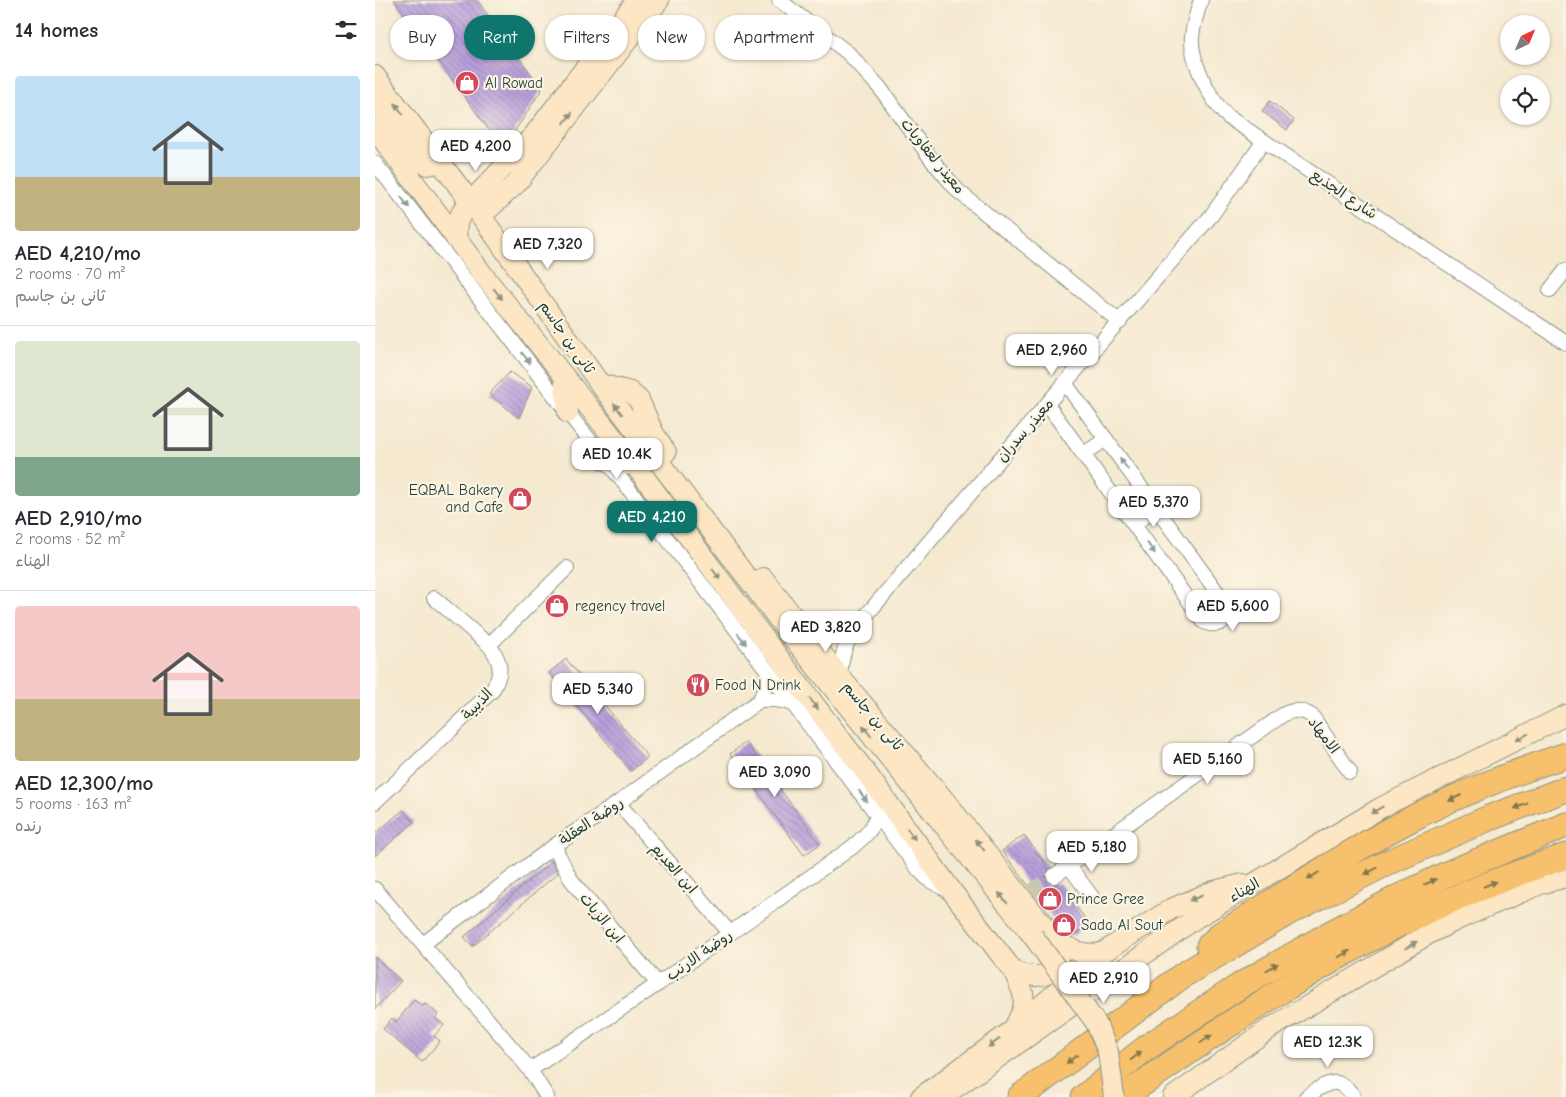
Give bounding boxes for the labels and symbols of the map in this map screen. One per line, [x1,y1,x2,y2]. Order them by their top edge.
north arrow [1500,15,1550,65]
shop icon: Al Rowad [454,70,480,96]
place label: Al Rowad [485,74,543,92]
one-way arrow [394,103,405,116]
one-way arrow [562,112,573,125]
street label: معيذر لعفاويات [897,115,969,197]
pin: AED 4,200 [419,130,533,172]
street label: شارع الجذيع [1306,165,1381,224]
one-way arrow [399,195,410,208]
pin: AED 7,320 [491,228,605,270]
one-way arrow [493,287,504,300]
street label: ثانى بن جاسم [533,297,599,379]
pin: AED 2,960 [995,334,1109,376]
one-way arrow [520,351,531,364]
street label: معيذر سدران [993,395,1057,465]
one-way arrow [613,403,624,416]
pin: AED 10.4K [560,438,674,480]
one-way arrow [1120,458,1130,471]
place label: EQBAL Bakery and Cafe [409,481,503,516]
shop icon: EQBAL Bakery and Cafe [507,486,533,512]
pin: AED 5,370 [1097,486,1211,528]
pin: AED 4,210 [595,500,709,543]
one-way arrow [1146,541,1157,554]
one-way arrow [711,567,721,581]
pin: AED 5,600 [1176,590,1290,632]
shop icon: regency travel [544,593,570,619]
place label: regency travel [575,597,665,615]
pin: AED 3,820 [769,610,883,653]
one-way arrow [737,632,748,645]
pin: AED 5,340 [541,672,655,715]
restaurant icon: Food N Drink [685,672,711,698]
place label: Food N Drink [715,676,802,694]
street label: ثانى بن جاسم [837,678,907,757]
street label: الذيبية [458,684,496,724]
one-way arrow [809,697,820,710]
street label: الامهاد [1304,713,1344,757]
one-way arrow [862,725,873,738]
one-way arrow [1515,733,1529,741]
pin: AED 5,160 [1151,742,1265,785]
pin: AED 3,090 [718,756,832,798]
one-way arrow [857,789,868,802]
street label: روضة العقلة [555,793,627,849]
one-way arrow [1448,794,1462,802]
one-way arrow [1513,803,1528,810]
one-way arrow [1371,805,1384,814]
one-way arrow [906,827,917,840]
pin: AED 5,180 [1035,830,1149,873]
street label: ابن العديم [646,839,701,898]
one-way arrow [975,839,986,852]
one-way arrow [1364,867,1379,875]
one-way arrow [1307,872,1320,881]
street label: الهناء [1225,874,1263,906]
one-way arrow [1423,878,1437,886]
one-way arrow [1483,880,1498,888]
shop icon: Prince Gree [1037,886,1063,912]
street label: ابن الزيات [576,889,628,947]
place label: Prince Gree [1067,890,1145,908]
one-way arrow [997,892,1008,905]
one-way arrow [1189,894,1203,902]
shop icon: Sada Al Sout [1051,912,1077,938]
place label: Sada Al Sout [1081,916,1164,934]
street label: روضة الارنب [663,926,735,984]
one-way arrow [1404,941,1417,950]
one-way arrow [1337,949,1350,958]
pin: AED 2,910 [1047,962,1161,1004]
one-way arrow [1265,963,1278,972]
pin: AED 12.3K [1271,1026,1385,1068]
one-way arrow [1199,1034,1213,1044]
one-way arrow [988,1038,1001,1049]
one-way arrow [1129,1051,1143,1061]
one-way arrow [1065,1054,1078,1064]

